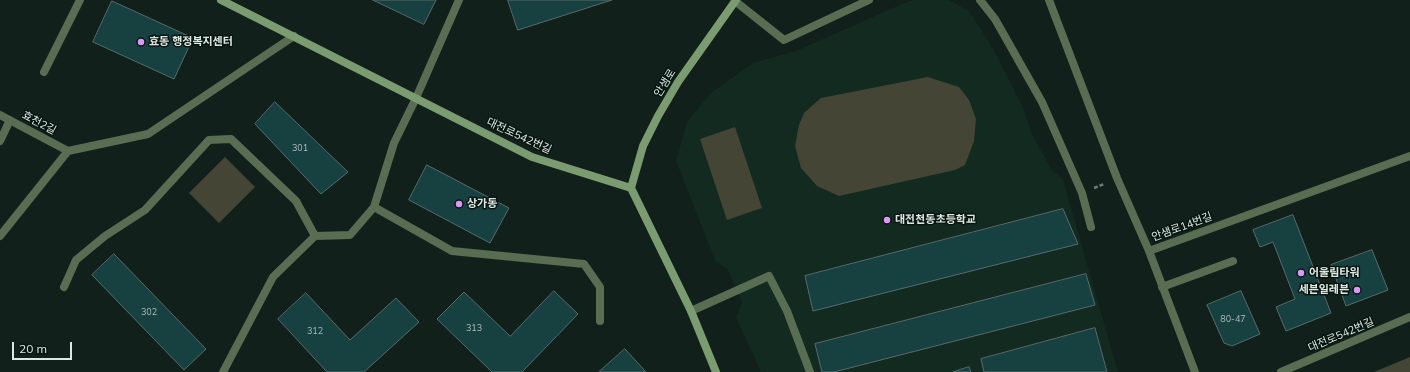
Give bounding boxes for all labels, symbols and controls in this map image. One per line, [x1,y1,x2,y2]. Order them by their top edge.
place label: 효동 행정복지센터 [149,35,233,49]
marker: 효동 행정복지센터 [136,37,146,47]
street label: 안샘로 [651,67,679,99]
street label: 효천2길 [20,108,58,138]
street label: 대전로542번길 [484,115,554,157]
house number: 301 [292,143,308,153]
place label: 상가동 [467,197,497,211]
marker: 상가동 [454,199,464,209]
street label: 안샘로14번길 [1150,210,1214,244]
place label: 대전천동초등학교 [895,213,976,227]
marker: 대전천동초등학교 [882,215,892,225]
place label: 어울림타워 [1309,266,1360,280]
marker: 어울림타워 [1296,268,1306,278]
place label: 세븐일레븐 [1298,283,1349,297]
marker: 세븐일레븐 [1352,285,1362,295]
house number: 302 [141,307,157,317]
house number: 80-47 [1220,314,1246,324]
street label: 대전로542번길 [1306,315,1376,355]
house number: 313 [466,323,482,333]
house number: 312 [307,326,323,336]
scale bar [14,334,74,360]
text: 20 m [19,341,47,356]

